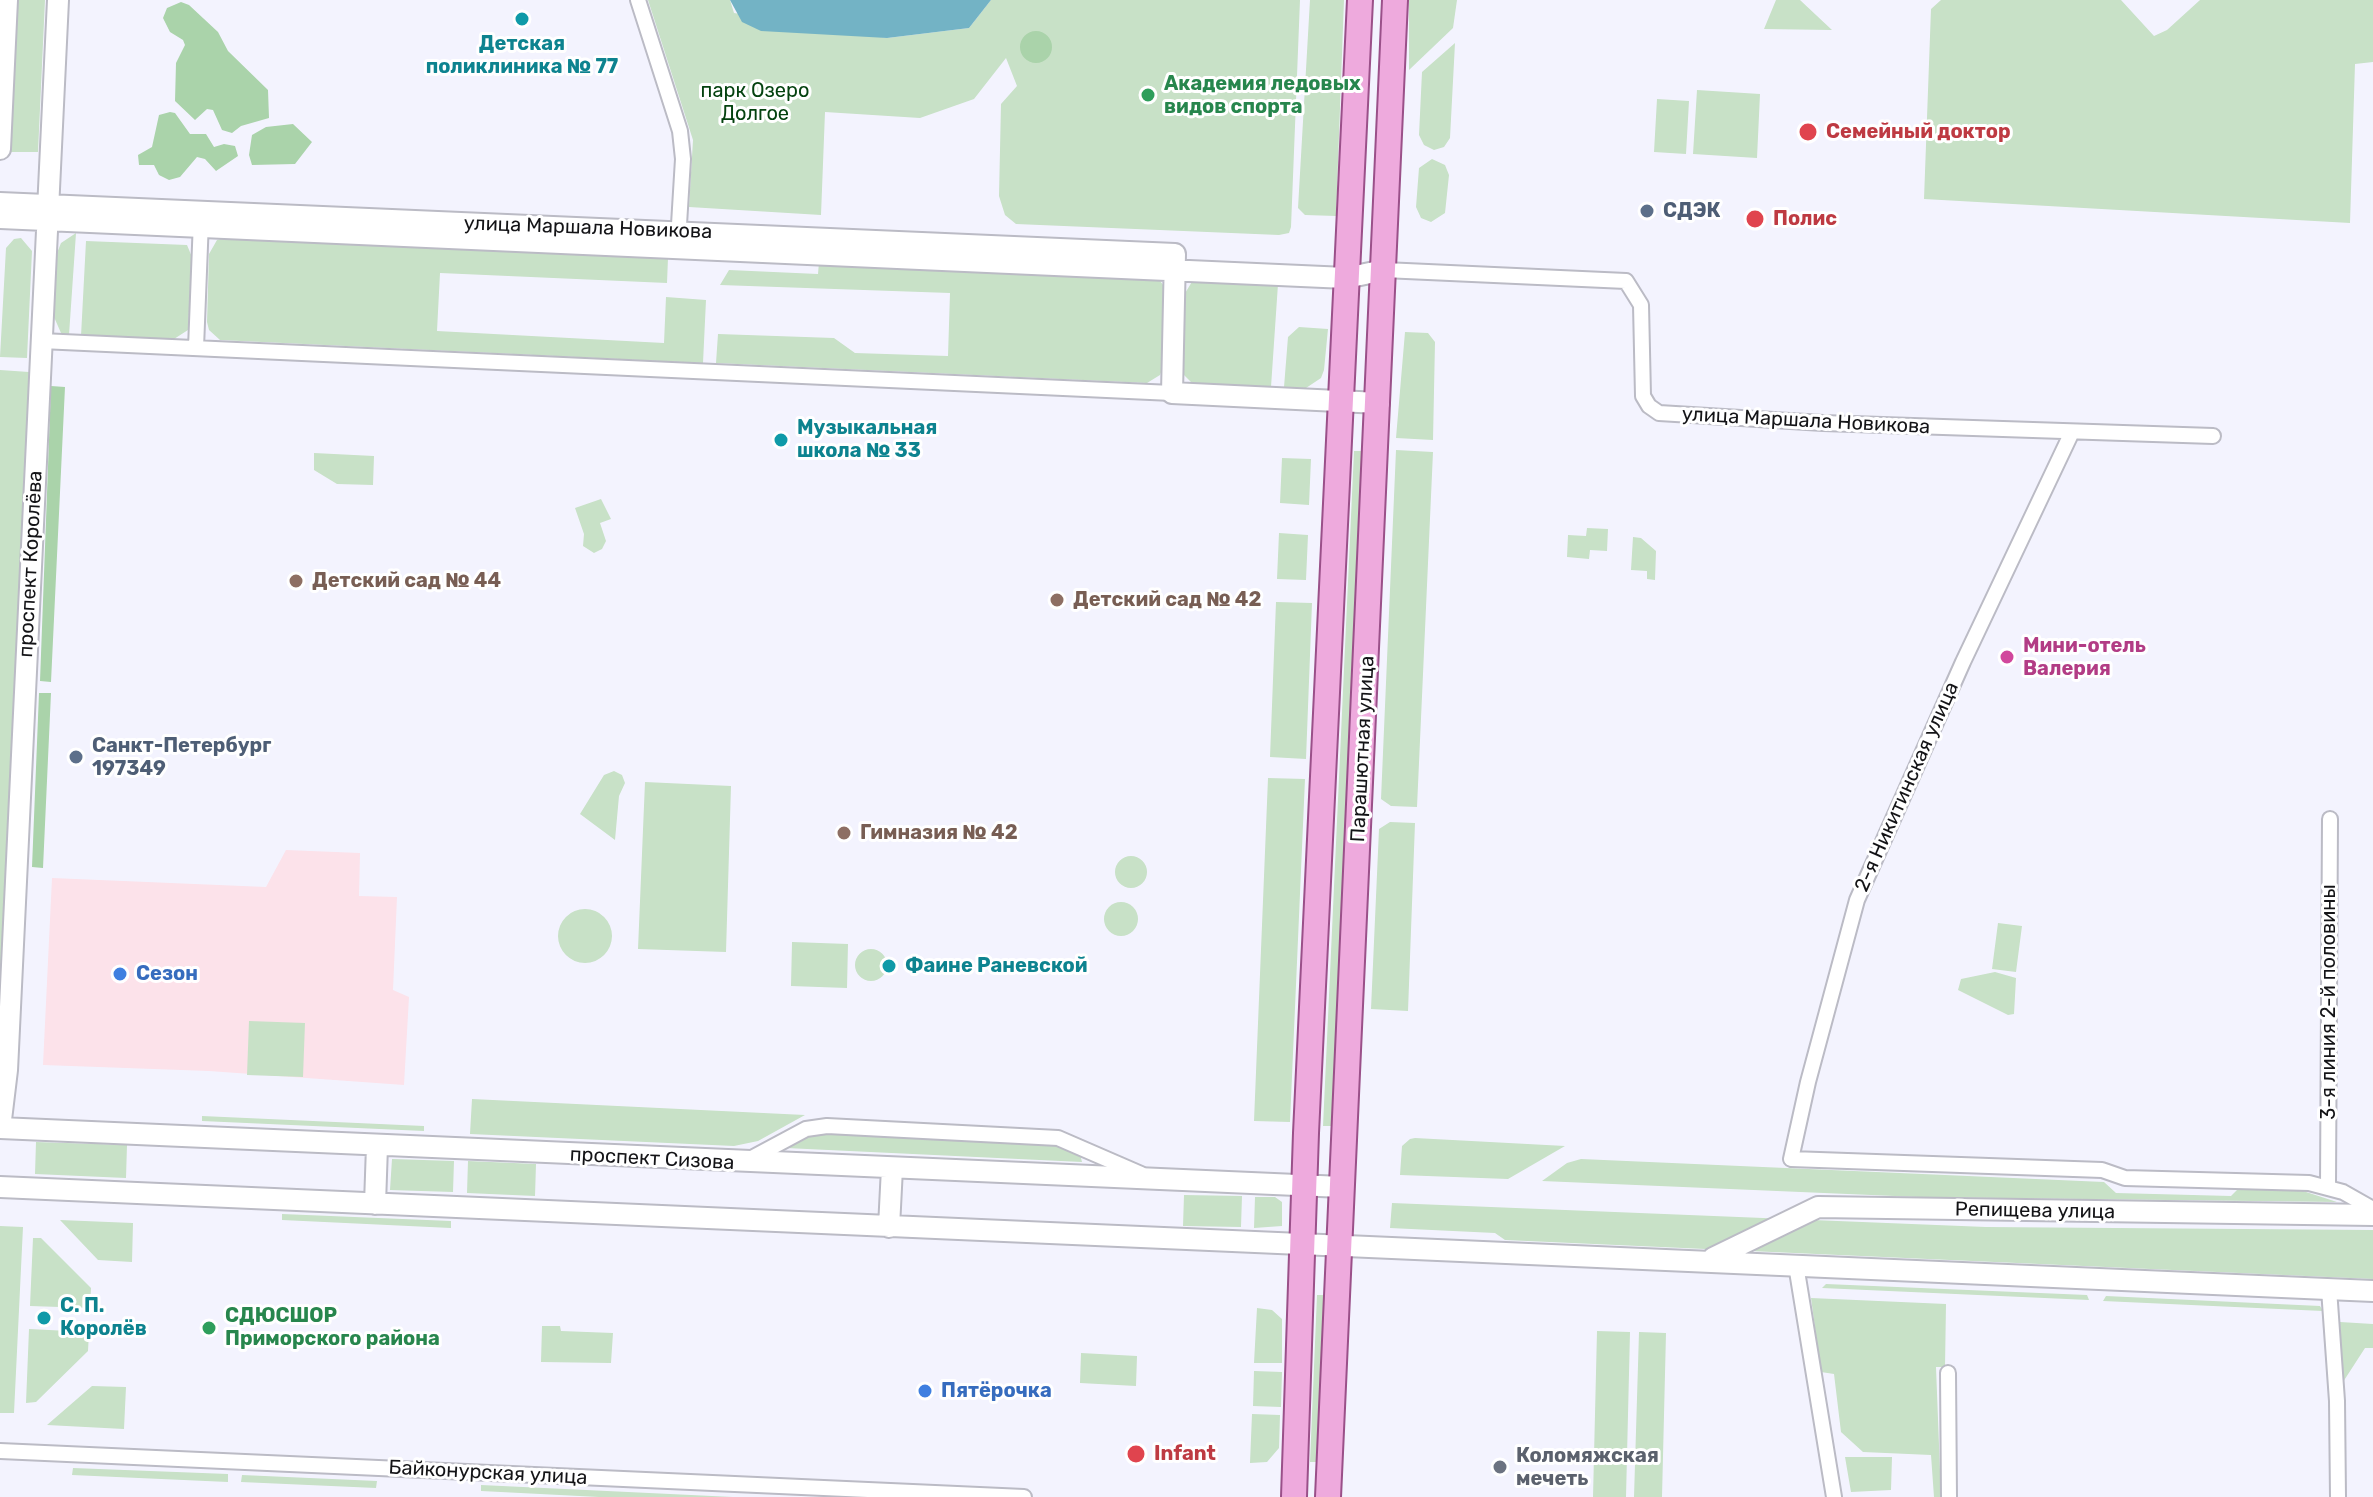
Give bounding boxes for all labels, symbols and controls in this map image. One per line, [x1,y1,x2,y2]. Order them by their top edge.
marker: Детская поликлиника № 77 [513,10,531,28]
place label: Детская поликлиника № 77 [426,32,618,79]
place label: Академия ледовых видов спорта [1164,72,1361,119]
park label: парк Озеро Долгое [701,79,809,126]
marker: Академия ледовых видов спорта [1139,86,1157,104]
place label: Семейный доктор [1826,120,2011,144]
marker: Семейный доктор [1797,121,1819,143]
place label: СДЭК [1663,199,1721,223]
marker: СДЭК [1638,202,1656,220]
place label: Полис [1773,207,1837,231]
marker: Полис [1744,208,1766,230]
street label: улица Маршала Новикова [463,212,713,244]
street label: улица Маршала Новикова [1681,403,1931,439]
place label: Музыкальная школа № 33 [797,416,937,463]
marker: Музыкальная школа № 33 [772,431,790,449]
street label: проспект Королёва [14,470,48,658]
place label: Детский сад № 44 [312,569,501,593]
marker: Детский сад № 44 [287,572,305,590]
place label: Детский сад № 42 [1073,588,1262,612]
marker: Детский сад № 42 [1048,591,1066,609]
place label: Мини-отель Валерия [2023,634,2146,681]
marker: Мини-отель Валерия [1998,648,2016,666]
street label: Парашютная улица [1346,655,1380,843]
street label: 2-я Никитинская улица [1850,679,1964,895]
place label: Санкт-Петербург 197349 [92,734,271,781]
marker: Санкт-Петербург 197349 [67,748,85,766]
place label: Гимназия № 42 [860,821,1018,845]
marker: Гимназия № 42 [835,824,853,842]
street label: 3-я линия 2-й половины [2317,884,2341,1120]
place label: Фаине Раневской [905,954,1088,978]
marker: Фаине Раневской [880,957,898,975]
place label: Сезон [136,962,198,986]
marker: Сезон [111,965,129,983]
street label: проспект Сизова [569,1143,735,1175]
street label: Репищева улица [1955,1198,2115,1224]
place label: С. П. Королёв [60,1294,147,1341]
place label: СДЮСШОР Приморского района [225,1304,440,1351]
marker: С. П. Королёв [35,1309,53,1327]
marker: СДЮСШОР Приморского района [200,1319,218,1337]
place label: Пятёрочка [941,1379,1052,1403]
marker: Пятёрочка [916,1382,934,1400]
place label: Infant [1154,1442,1216,1466]
marker: Infant [1125,1443,1147,1465]
place label: Коломяжская мечеть [1516,1444,1659,1491]
street label: Байконурская улица [388,1456,588,1490]
marker: Коломяжская мечеть [1491,1458,1509,1476]

